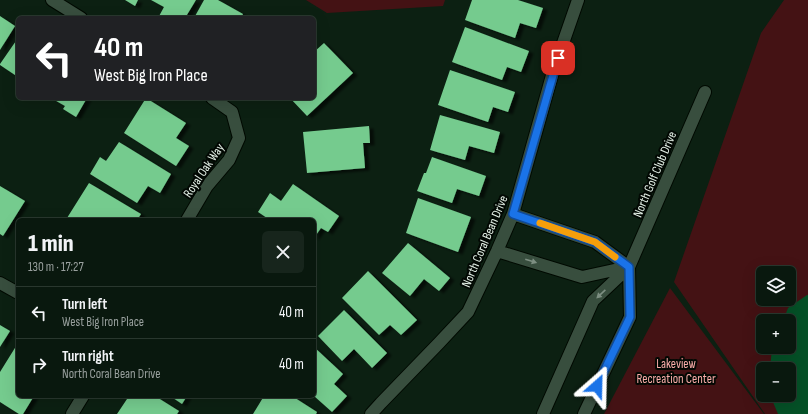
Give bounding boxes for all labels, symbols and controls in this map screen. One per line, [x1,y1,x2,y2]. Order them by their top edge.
text: 40 m [94,31,143,64]
icon: left [28,32,80,84]
pin [541,41,575,75]
icon: arrive [547,47,569,69]
text: West Big Iron Place [94,65,208,86]
street label: North Golf Club Drive [630,129,680,220]
street label: Royal Oak Way [180,140,228,201]
street label: North Coral Bean Drive [458,193,512,290]
text: 1 min [28,229,74,258]
button: close [262,231,304,273]
one-way arrow [525,258,537,264]
text: 130 m · 17:27 [28,259,84,275]
map controls [756,266,796,402]
button: layers [756,266,796,306]
one-way arrow [596,289,606,298]
text: Turn left [62,295,107,314]
icon: left [28,302,50,324]
text: 40 m [279,303,304,322]
text: West Big Iron Place [62,314,144,330]
button: + [756,314,796,354]
text: Turn right [62,347,114,366]
icon: right [28,354,50,376]
text: 40 m [279,355,304,374]
park label: Lakeview Recreation Center [636,356,716,387]
button: − [756,362,796,402]
position arrow [576,365,618,407]
text: North Coral Bean Drive [62,366,160,382]

